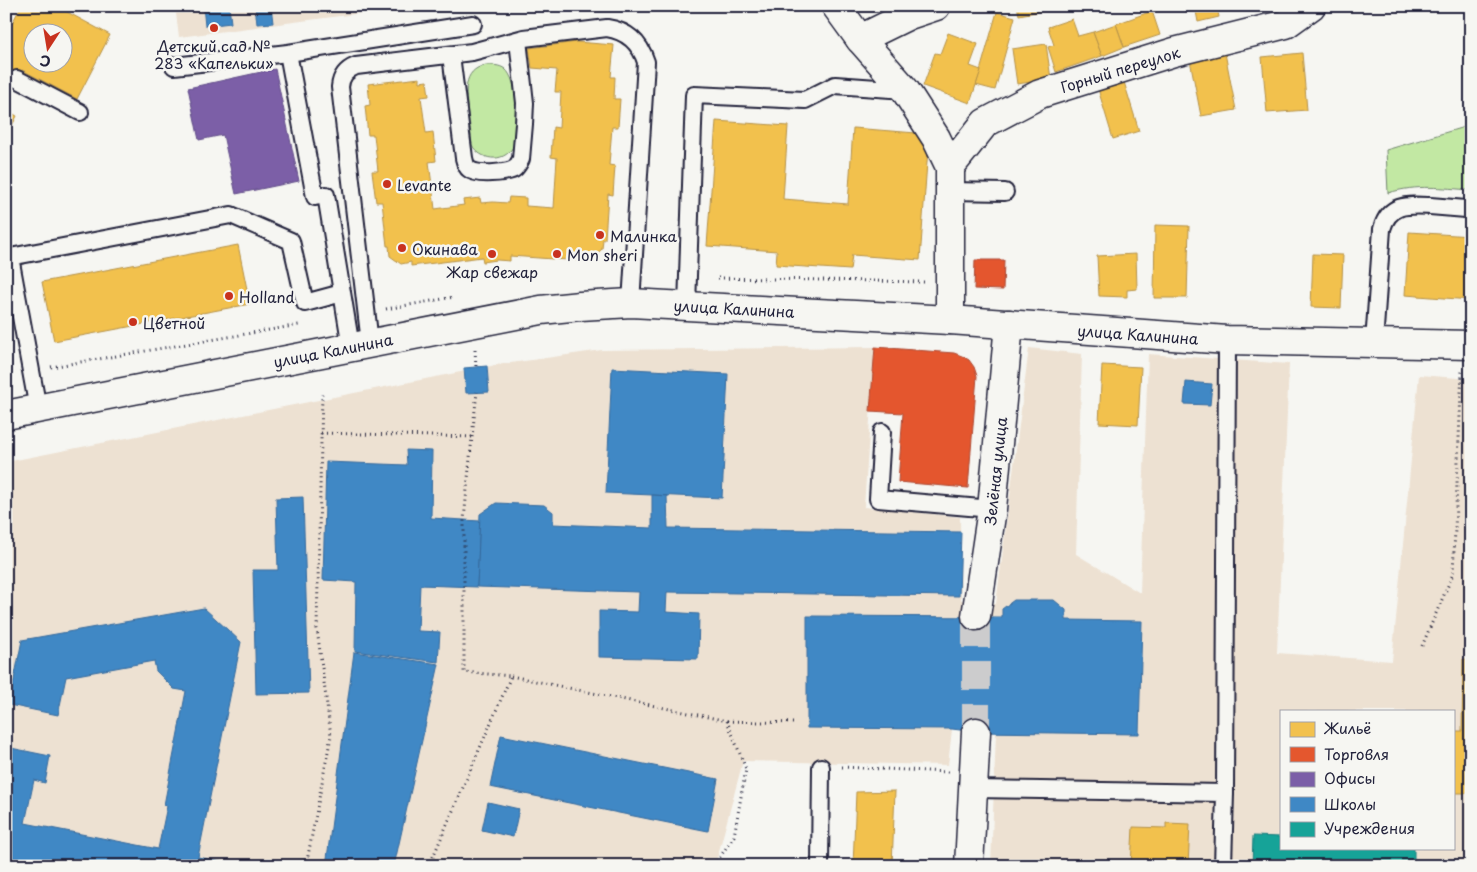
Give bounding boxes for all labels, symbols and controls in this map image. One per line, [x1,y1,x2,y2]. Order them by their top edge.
north arrow [22,22,72,72]
marker: Детский сад № 283 «Капельки» [208,22,220,34]
place label: Детский сад № 283 «Капельки» [154,34,274,74]
street label: Горный переулок [1057,40,1183,98]
text: С [38,50,53,73]
place label: Levante [397,173,452,196]
marker: Levante [381,178,393,190]
place label: Малинка [610,224,677,247]
marker: Малинка [594,229,606,241]
place label: Окинава [412,237,478,260]
marker: Окинава [396,242,408,254]
place label: Mon sheri [567,243,638,266]
marker: Жар свежар [486,248,498,260]
marker: Mon sheri [551,248,563,260]
place label: Жар свежар [446,260,538,283]
place label: Holland [239,285,295,308]
marker: Holland [223,290,235,302]
street label: улица Калинина [673,293,796,323]
place label: Цветной [143,311,205,334]
marker: Цветной [127,316,139,328]
street label: улица Калинина [1077,318,1200,350]
street label: улица Калинина [271,327,395,373]
street label: Зелёная улица [978,415,1012,526]
legend [1280,710,1454,850]
text: Жильё [1323,716,1371,739]
text: Торговля [1324,742,1389,765]
text: Офисы [1324,766,1376,789]
text: Школы [1324,792,1376,815]
text: Учреждения [1324,816,1415,839]

